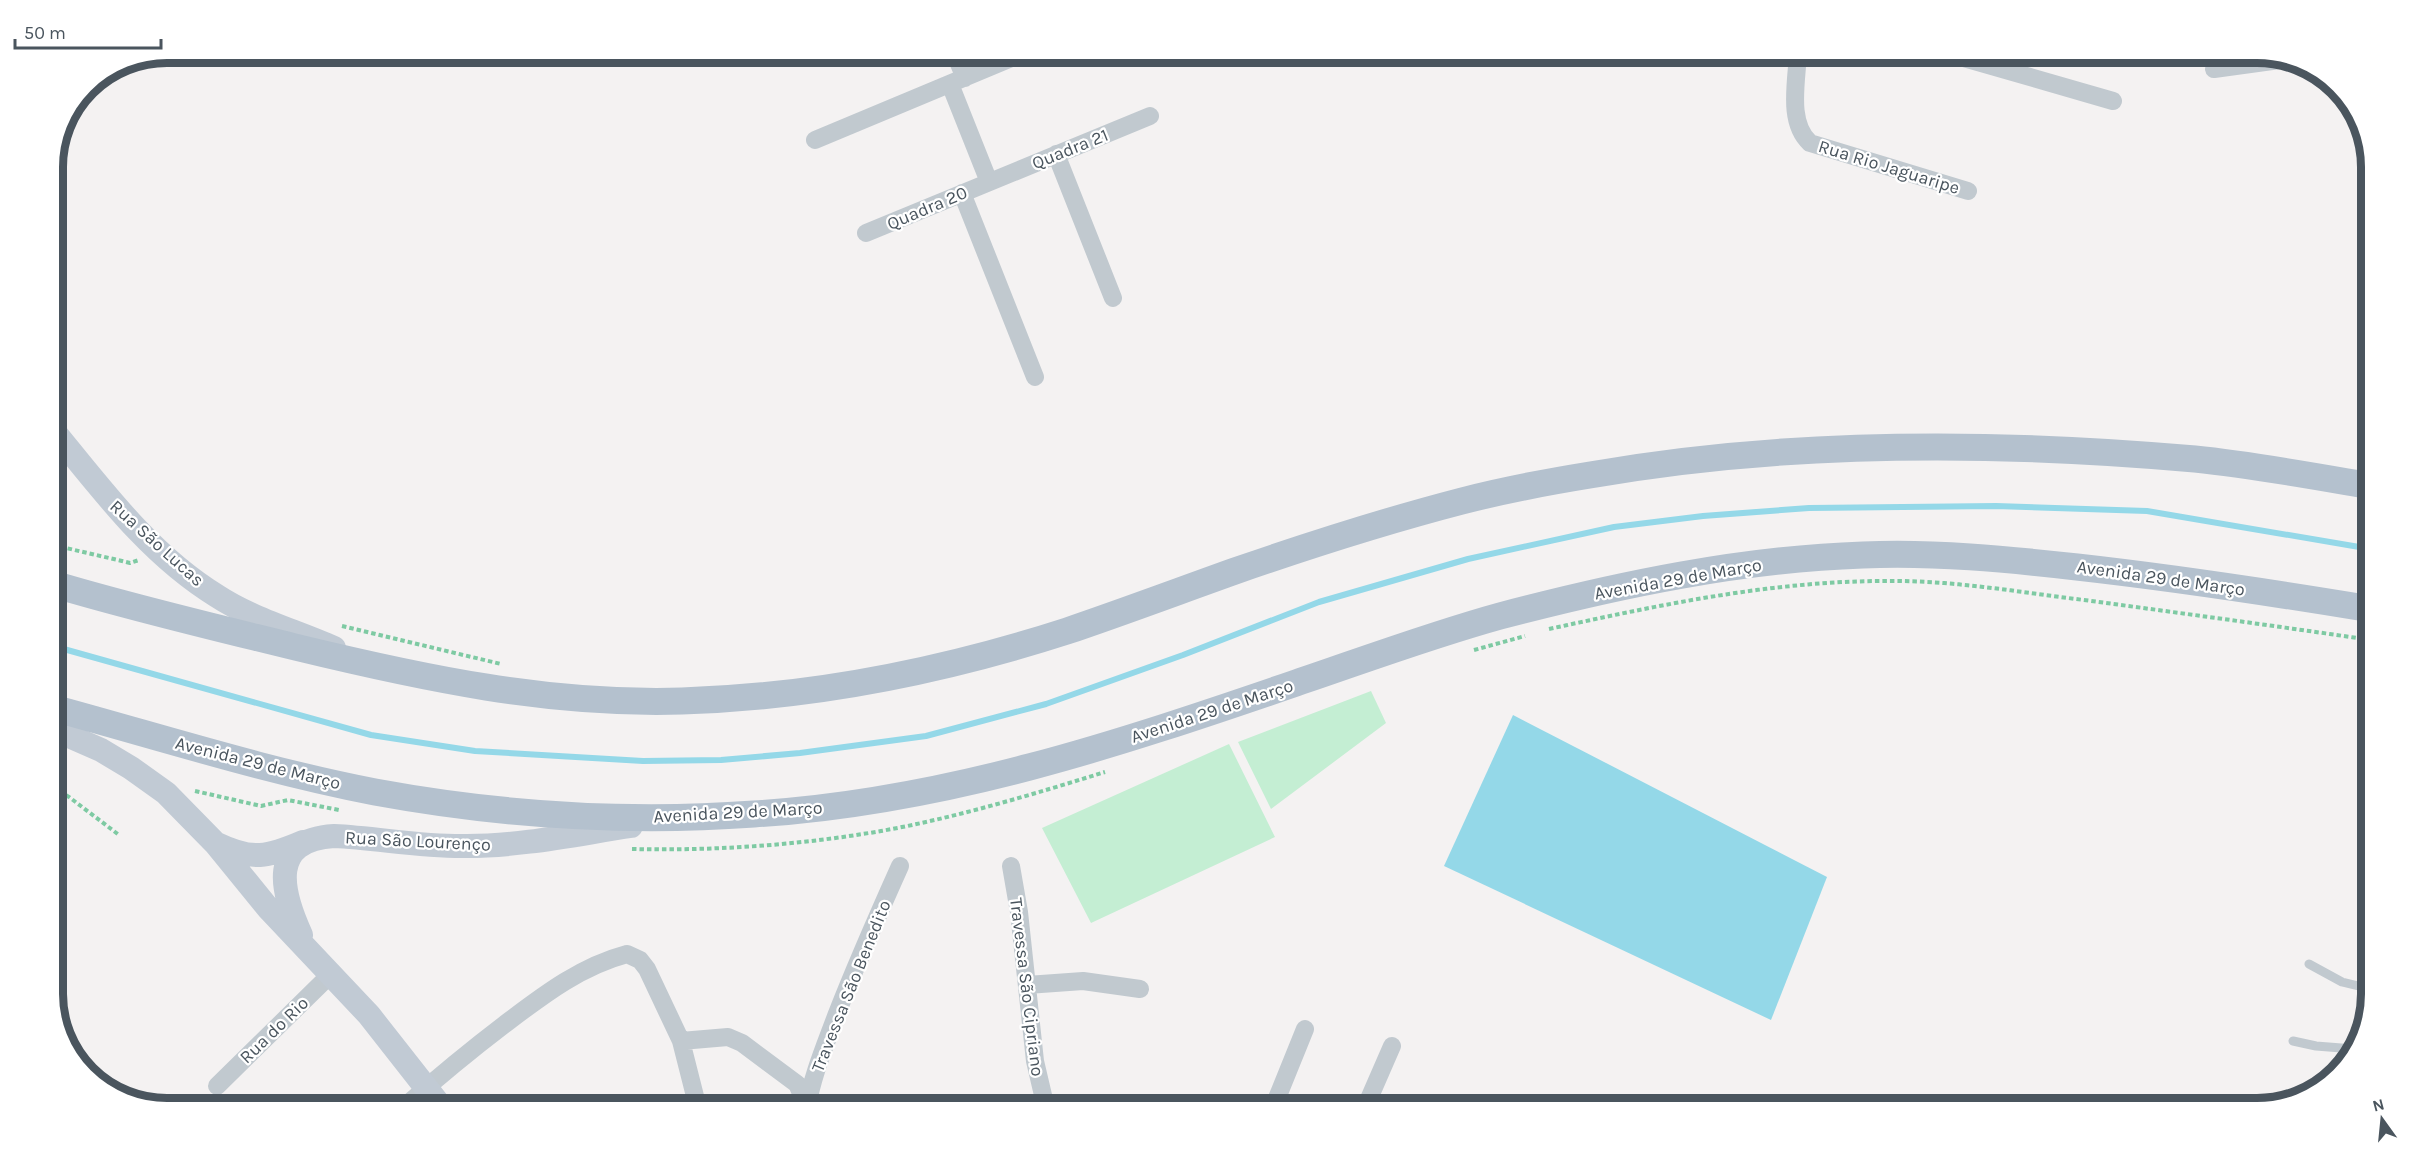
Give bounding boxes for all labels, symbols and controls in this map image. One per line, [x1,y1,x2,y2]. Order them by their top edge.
scale bar [15,12,160,50]
text: 50 m [24,22,66,44]
street label: Quadra 21 [1029,124,1111,174]
street label: Rua Rio Jaguaripe [1816,135,1962,199]
street label: Quadra 20 [884,181,970,235]
street label: Rua São Lucas [105,495,209,591]
street label: Avenida 29 de Março [1593,553,1763,605]
street label: Avenida 29 de Março [2076,555,2246,601]
street label: Avenida 29 de Março [1128,674,1296,748]
street label: Avenida 29 de Março [173,732,343,794]
street label: Avenida 29 de Março [653,797,823,827]
street label: Rua São Lourenço [345,826,491,856]
street label: Travessa São Cipriano [1005,896,1049,1078]
street label: Travessa São Benedito [806,897,896,1075]
street label: Rua do Rio [235,992,313,1068]
north arrow [2352,1089,2412,1149]
text: N [2370,1094,2386,1116]

